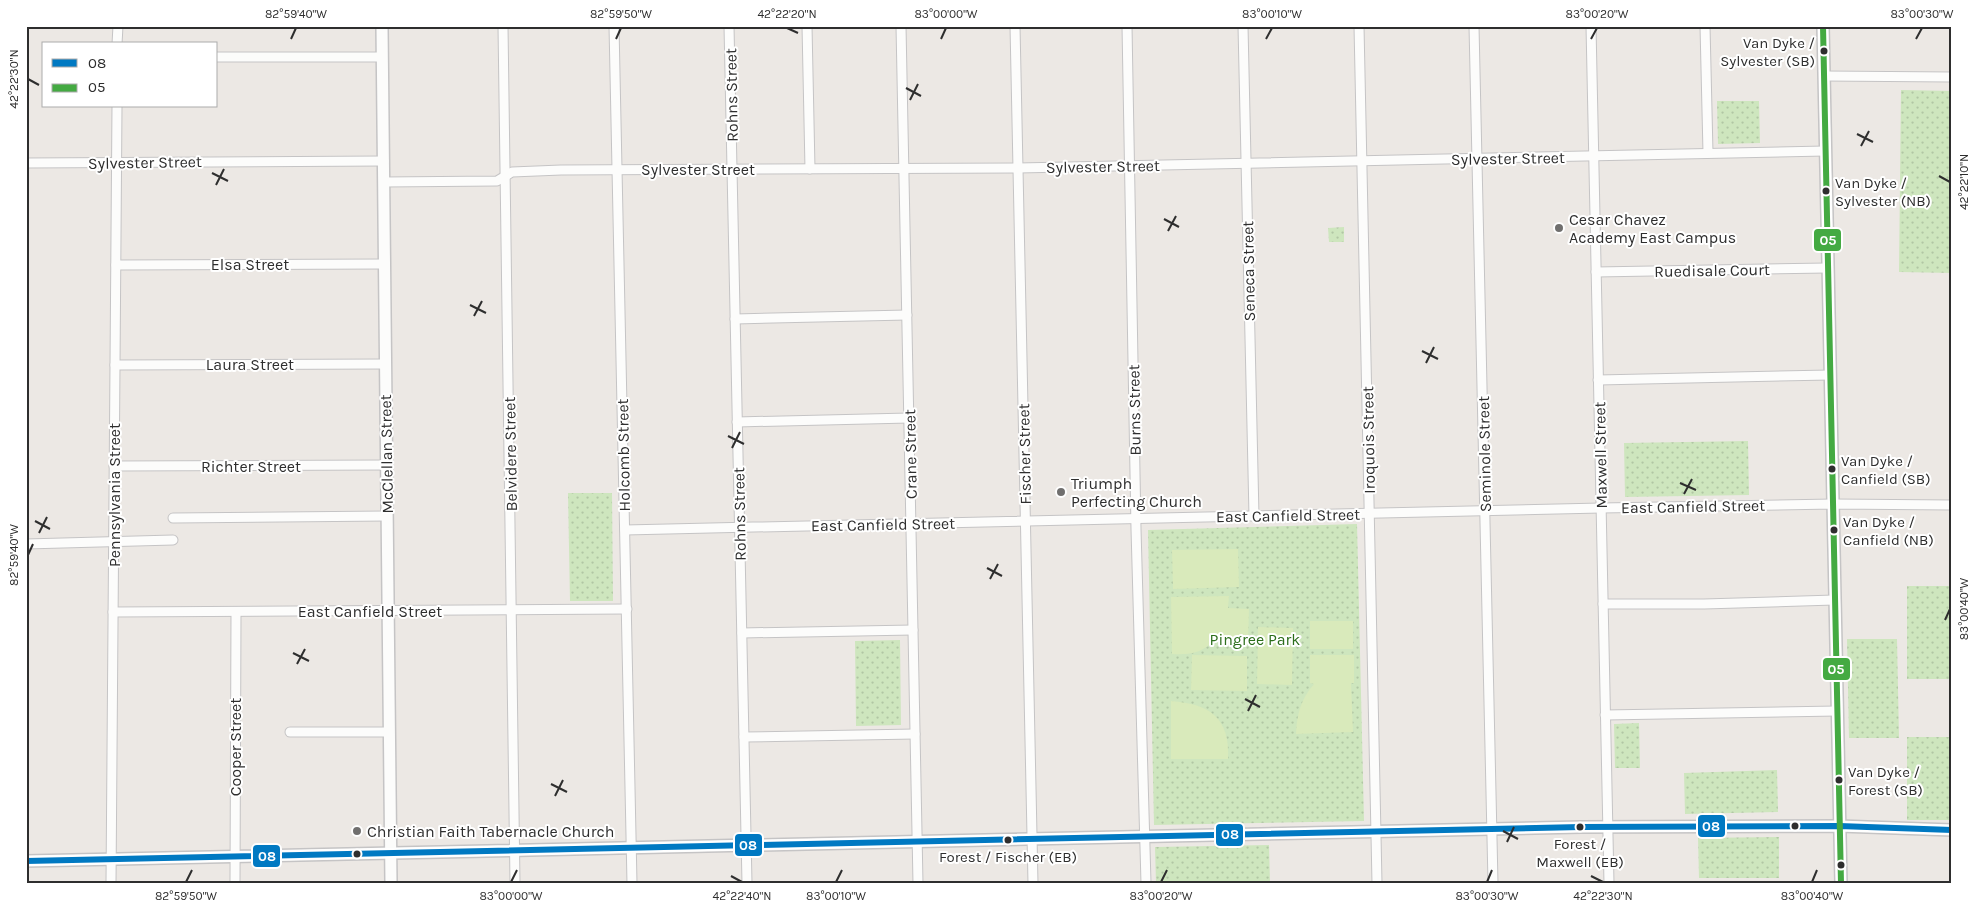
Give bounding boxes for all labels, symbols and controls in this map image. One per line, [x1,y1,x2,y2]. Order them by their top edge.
text: 82°59'40"W [265,7,327,21]
text: 82°59'50"W [590,7,652,21]
text: 42°22'20"N [757,7,817,21]
text: 83°00'00"W [914,7,978,21]
text: 83°00'10"W [1242,7,1302,21]
text: 83°00'20"W [1566,7,1629,21]
text: 83°00'30"W [1890,7,1954,21]
place label: Van Dyke / Sylvester (SB) [1720,34,1815,70]
legend [42,42,218,108]
marker: Van Dyke / Sylvester (SB) [1819,46,1829,56]
street label: Rohns Street [721,48,742,142]
text: 42°22'30"N [7,49,21,109]
text: 08 [88,54,106,72]
text: 05 [88,78,105,96]
street label: Sylvester Street [1451,148,1565,169]
street label: Sylvester Street [88,152,202,173]
text: 42°22'10"N [1957,154,1971,210]
street label: Sylvester Street [1046,156,1160,177]
street label: Sylvester Street [641,160,755,179]
place label: Van Dyke / Sylvester (NB) [1835,174,1931,210]
marker: Van Dyke / Sylvester (NB) [1821,186,1831,196]
place label: Cesar Chavez Academy East Campus [1569,210,1736,247]
street label: Seneca Street [1238,221,1259,321]
marker: Cesar Chavez Academy East Campus [1553,222,1565,234]
line badge: 05 [1813,228,1842,252]
text: 05 [1819,232,1837,249]
street label: Elsa Street [211,255,289,274]
street label: Ruedisale Court [1654,260,1770,281]
street label: Laura Street [206,355,294,374]
street label: Burns Street [1124,364,1145,456]
street label: Iroquois Street [1358,386,1379,494]
street label: McClellan Street [376,394,397,514]
street label: Belvidere Street [500,396,521,512]
street label: Seminole Street [1474,396,1495,512]
street label: Holcomb Street [613,398,634,512]
street label: Maxwell Street [1590,401,1611,509]
street label: Fischer Street [1014,403,1035,505]
street label: Crane Street [900,409,921,499]
street label: Pennsylvania Street [105,423,124,567]
place label: Van Dyke / Canfield (SB) [1841,452,1931,488]
street label: Richter Street [201,457,301,476]
marker: Van Dyke / Canfield (SB) [1827,464,1837,474]
street label: Rohns Street [729,467,750,561]
place label: Triumph Perfecting Church [1071,474,1202,511]
marker: Triumph Perfecting Church [1055,486,1067,498]
street label: East Canfield Street [1621,496,1765,517]
street label: East Canfield Street [1216,505,1360,526]
place label: Van Dyke / Canfield (NB) [1843,513,1934,549]
street label: East Canfield Street [811,514,955,535]
text: 82°59'40"W [7,524,21,586]
marker: Van Dyke / Canfield (NB) [1829,525,1839,535]
text: 83°00'40"W [1957,577,1971,640]
street label: East Canfield Street [298,602,442,621]
park label: Pingree Park [1210,630,1300,649]
line badge: 05 [1822,657,1851,681]
text: 05 [1827,661,1845,678]
street label: Cooper Street [226,698,245,796]
place label: Van Dyke / Forest (SB) [1848,763,1923,799]
marker: Van Dyke / Forest (SB) [1834,775,1844,785]
line badge: 08 [1697,814,1726,838]
text: 08 [1702,818,1720,835]
unlabelled marker [1790,821,1800,831]
place label: Christian Faith Tabernacle Church [367,822,615,841]
marker: Forest / Maxwell (EB) [1575,822,1585,832]
line badge: 08 [1215,823,1244,847]
marker: Christian Faith Tabernacle Church [351,825,363,837]
text: 08 [1221,826,1239,843]
line badge: 08 [734,833,763,857]
marker: Forest / Fischer (EB) [1003,835,1013,845]
place label: Forest / Maxwell (EB) [1536,835,1624,871]
text: 08 [739,837,757,854]
line badge: 08 [252,844,281,868]
text: 08 [258,848,276,865]
place label: Forest / Fischer (EB) [939,848,1077,866]
unlabelled marker [352,849,362,859]
unlabelled marker [1836,860,1846,870]
text: 82°59'50"W [155,889,217,903]
text: 83°00'00"W [479,889,543,903]
text: 42°22'40"N [713,889,771,903]
text: 83°00'10"W [806,889,866,903]
text: 83°00'20"W [1130,889,1193,903]
text: 83°00'30"W [1455,889,1519,903]
text: 42°22'30"N [1573,889,1633,903]
text: 83°00'40"W [1781,889,1844,903]

